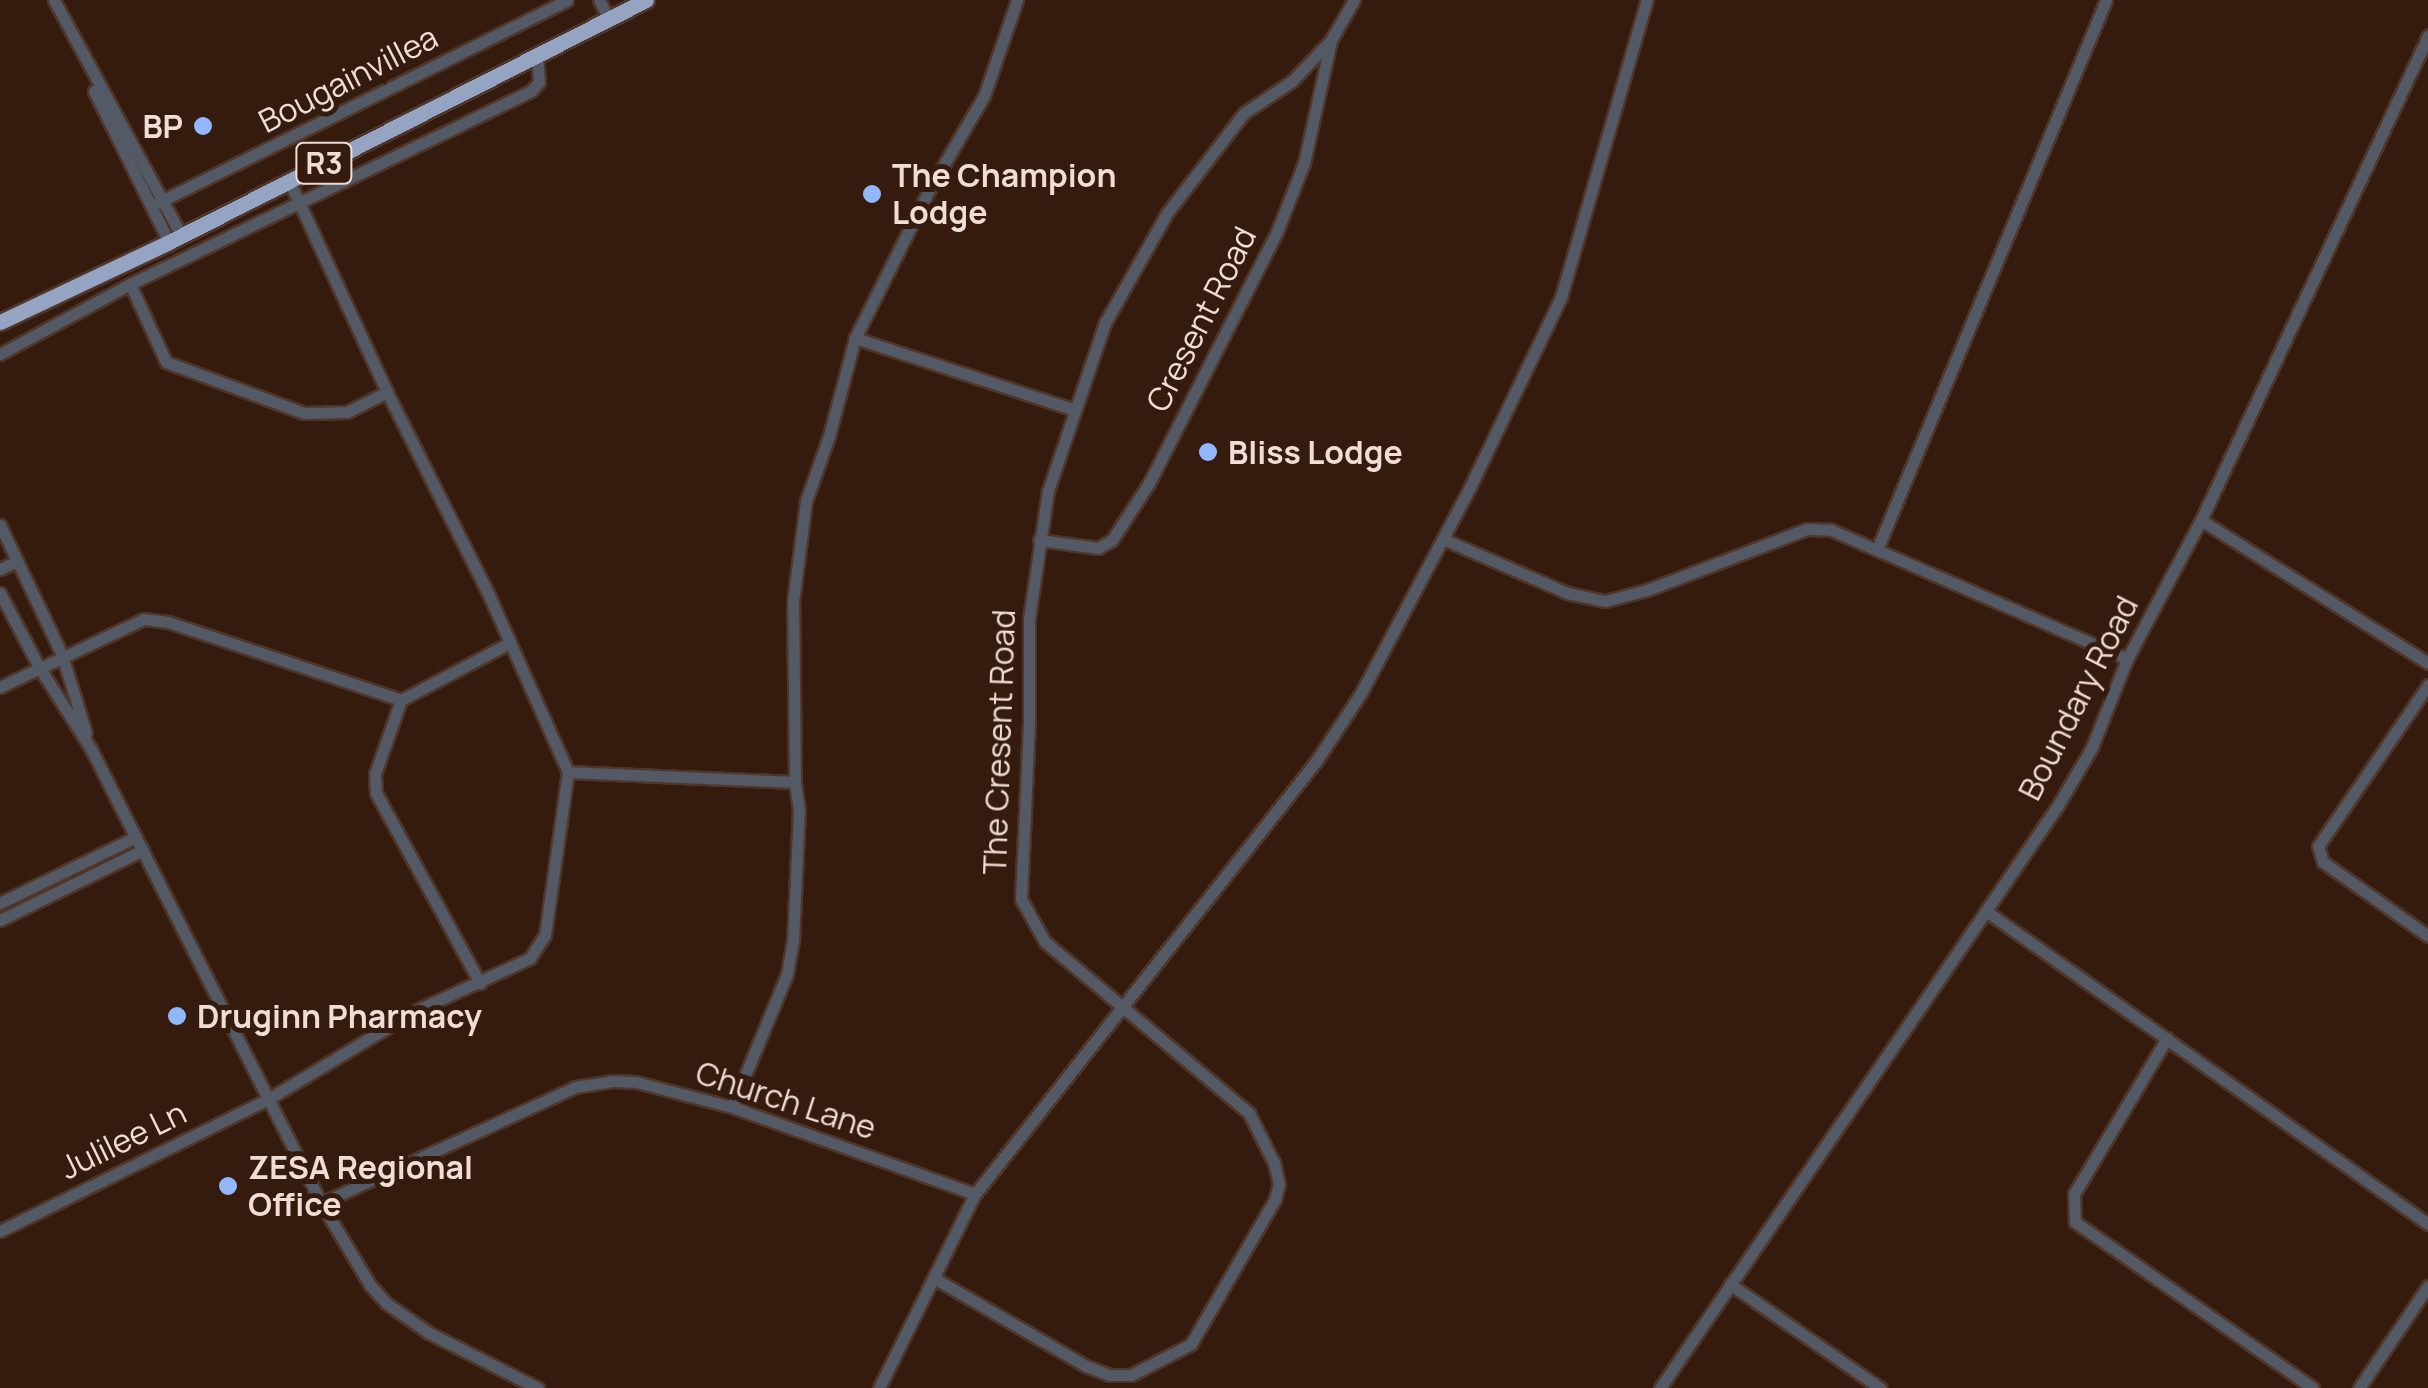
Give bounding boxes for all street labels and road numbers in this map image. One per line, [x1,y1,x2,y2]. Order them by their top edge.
street label: Bougainvillea [252,17,444,141]
road number: R3 [294,138,354,188]
street label: Cresent Road [1138,220,1264,418]
street label: Boundary Road [2010,590,2146,806]
street label: The Cresent Road [975,609,1023,875]
street label: Church Lane [691,1053,881,1147]
street label: Julilee Ln [54,1093,192,1187]

